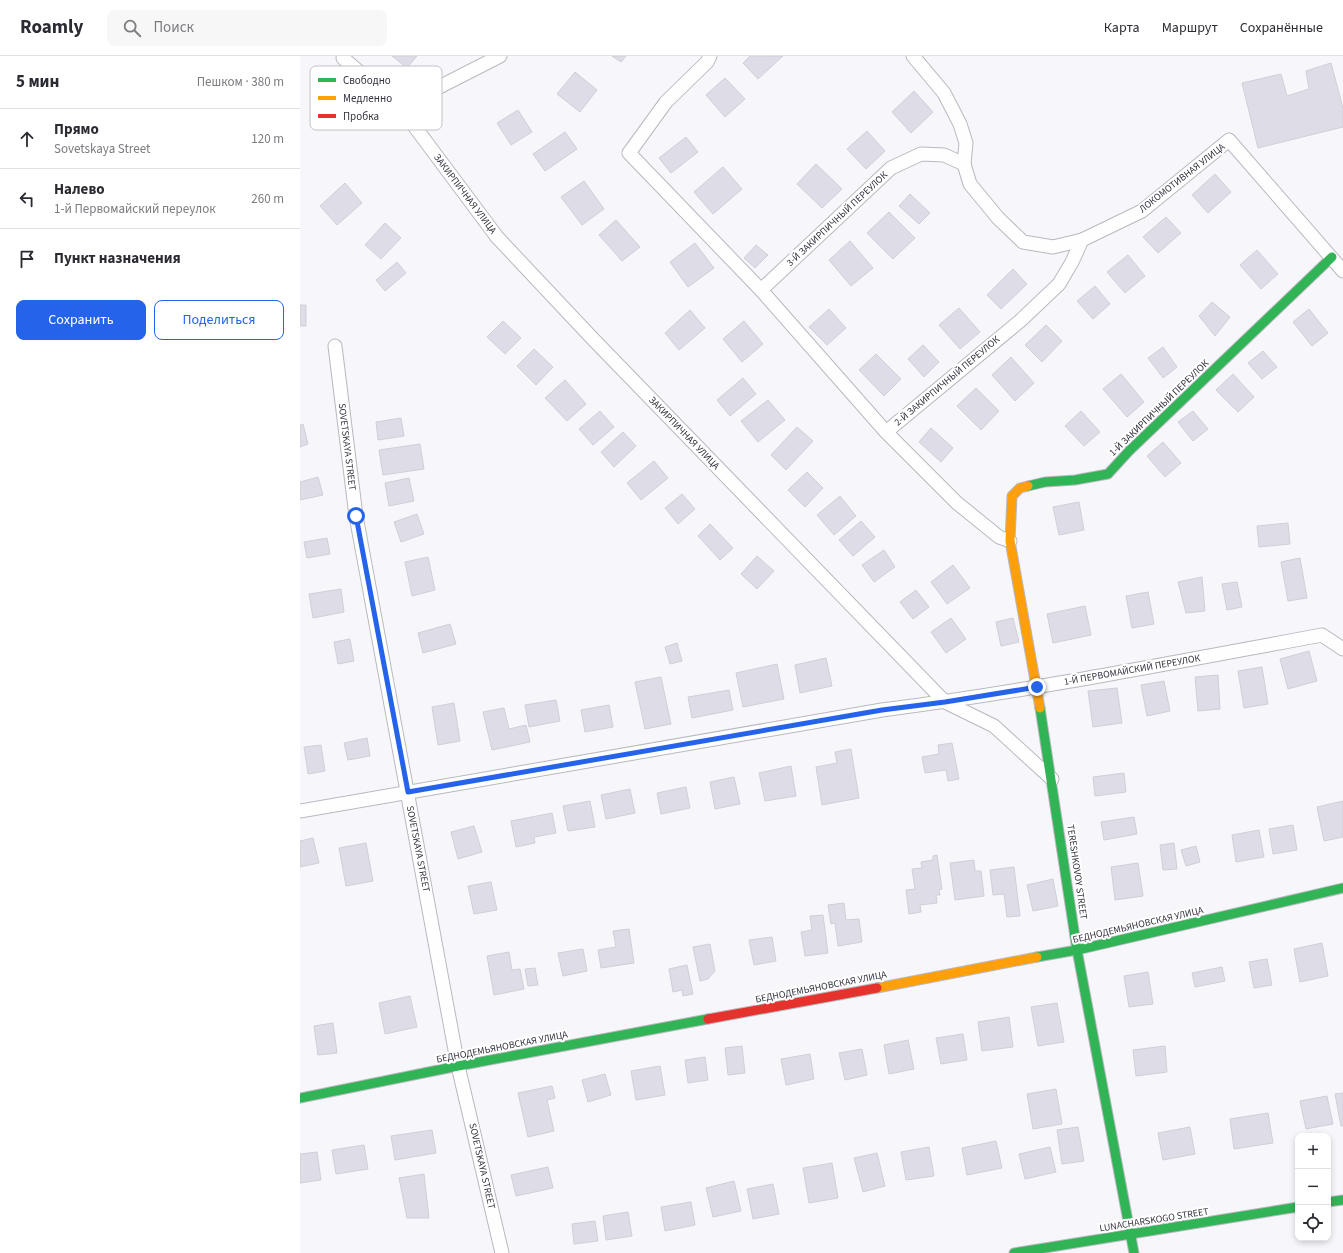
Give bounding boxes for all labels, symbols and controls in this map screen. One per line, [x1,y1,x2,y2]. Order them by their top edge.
search box [107,10,387,46]
text: Roamly [20,14,83,41]
icon: search [121,17,143,39]
text: Поиск [153,17,194,38]
text: Карта [1104,18,1140,38]
text: Маршрут [1162,18,1218,38]
text: Сохранённые [1240,18,1323,38]
legend [310,66,442,130]
text: 5 мин [16,70,59,94]
text: Пешком · 380 m [197,73,284,91]
text: Свободно [343,73,391,88]
text: Медленно [343,91,392,106]
text: Пробка [343,109,379,124]
text: Прямо [54,119,99,140]
icon: ahead [16,128,38,150]
text: 120 m [251,130,284,148]
text: Sovetskaya Street [54,140,150,158]
street label: ЛОКОМОТИВНАЯ УЛИЦА [1136,140,1228,216]
street label: ЗАКИРПИЧНАЯ УЛИЦА [430,151,500,237]
street label: 3-Й ЗАКИРПИЧНЫЙ ПЕРЕУЛОК [783,168,891,270]
text: Налево [54,179,105,200]
icon: left [16,188,38,210]
text: 260 m [251,190,284,208]
text: 1-й Первомайский переулок [54,200,216,218]
icon: arrive [16,248,38,270]
text: Пункт назначения [54,248,181,269]
button: Сохранить [16,300,146,340]
button: Поделиться [154,300,284,340]
street label: 2-Й ЗАКИРПИЧНЫЙ ПЕРЕУЛОК [891,333,1003,429]
street label: 1-Й ЗАКИРПИЧНЫЙ ПЕРЕУЛОК [1106,356,1212,459]
street label: ЗАКИРПИЧНАЯ УЛИЦА [645,393,723,473]
street label: SOVETSKAYA STREET [335,403,359,492]
route start [347,507,365,525]
street label: 1-Й ПЕРВОМАЙСКИЙ ПЕРЕУЛОК [1063,651,1202,689]
route end [1028,678,1046,696]
street label: SOVETSKAYA STREET [403,805,433,894]
street label: TERESHKOVOY STREET [1063,824,1091,921]
street label: БЕДНОДЕМЬЯНОВСКАЯ УЛИЦА [1071,903,1205,947]
street label: БЕДНОДЕМЬЯНОВСКАЯ УЛИЦА [754,967,888,1007]
street label: БЕДНОДЕМЬЯНОВСКАЯ УЛИЦА [435,1027,569,1067]
street label: SOVETSKAYA STREET [465,1122,499,1211]
map controls [1295,1133,1331,1241]
button: + [1295,1133,1331,1169]
button: − [1295,1169,1331,1205]
street label: LUNACHARSKOGO STREET [1098,1204,1210,1236]
button: locate [1295,1205,1331,1241]

